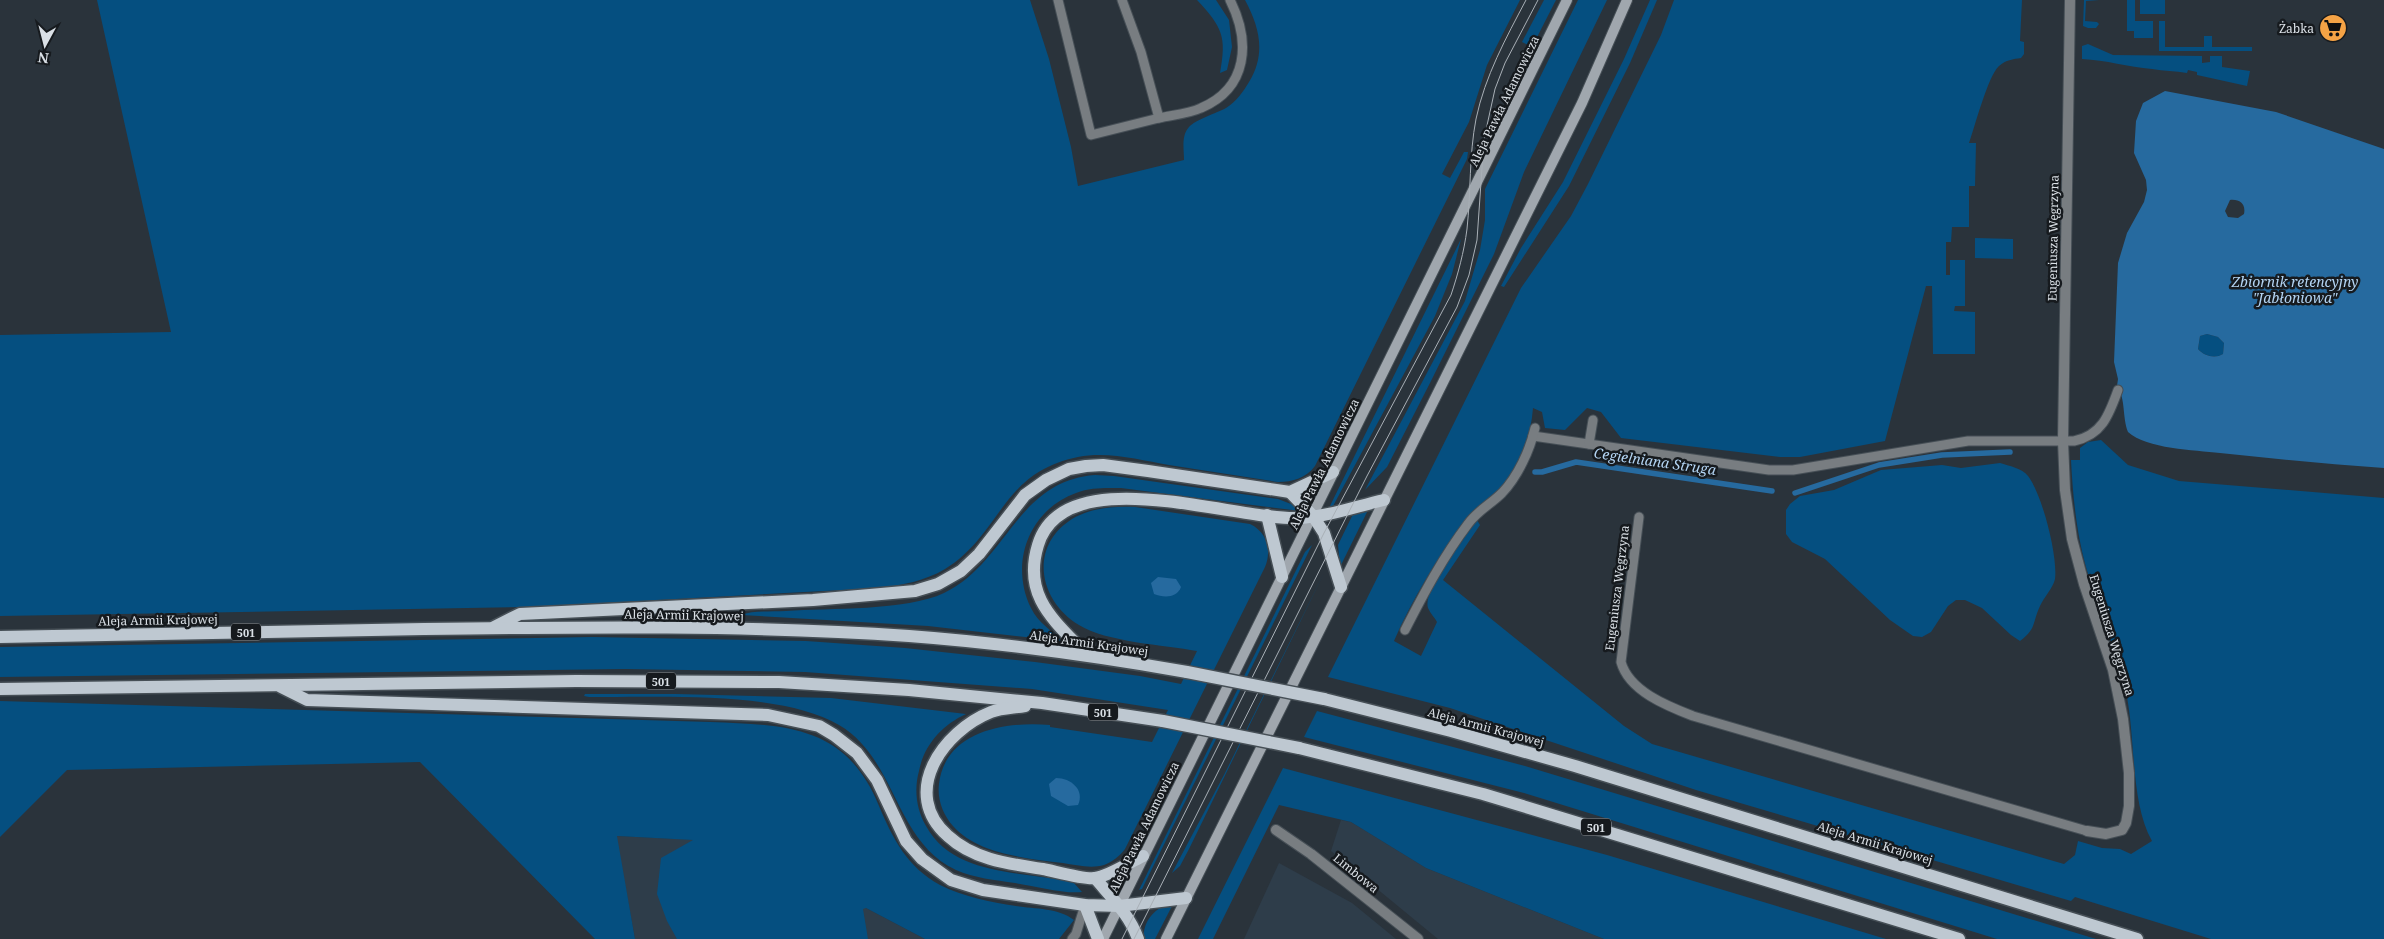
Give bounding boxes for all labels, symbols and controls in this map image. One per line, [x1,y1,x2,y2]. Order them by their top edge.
supermarket icon: Żabka [2318,13,2348,43]
north arrow [20,20,70,70]
place label: Żabka [2279,20,2314,37]
street label: Aleja Pawła Adamowicza [1465,32,1543,169]
text: N [37,48,50,69]
street label: Eugeniusza Węgrzyna [2043,174,2063,301]
water label: Zbiornik retencyjny "Jabłoniowa" [2231,272,2358,307]
street label: Aleja Pawła Adamowicza [1285,395,1363,532]
water label: Cegielniana Struga [1593,443,1718,479]
street label: Eugeniusza Węgrzyna [1601,524,1633,652]
street label: Eugeniusza Węgrzyna [2085,572,2139,698]
street label: Aleja Armii Krajowej [624,605,744,625]
street label: Aleja Armii Krajowej [98,610,218,630]
road number: 501 [231,624,261,640]
street label: Aleja Armii Krajowej [1029,626,1149,660]
road number: 501 [646,672,676,689]
street label: Aleja Armii Krajowej [1426,703,1546,751]
road number: 501 [1088,704,1118,720]
street label: Aleja Pawła Adamowicza [1105,758,1183,895]
street label: Aleja Armii Krajowej [1815,817,1935,869]
road number: 501 [1581,819,1611,836]
street label: Limbowa [1330,849,1383,897]

